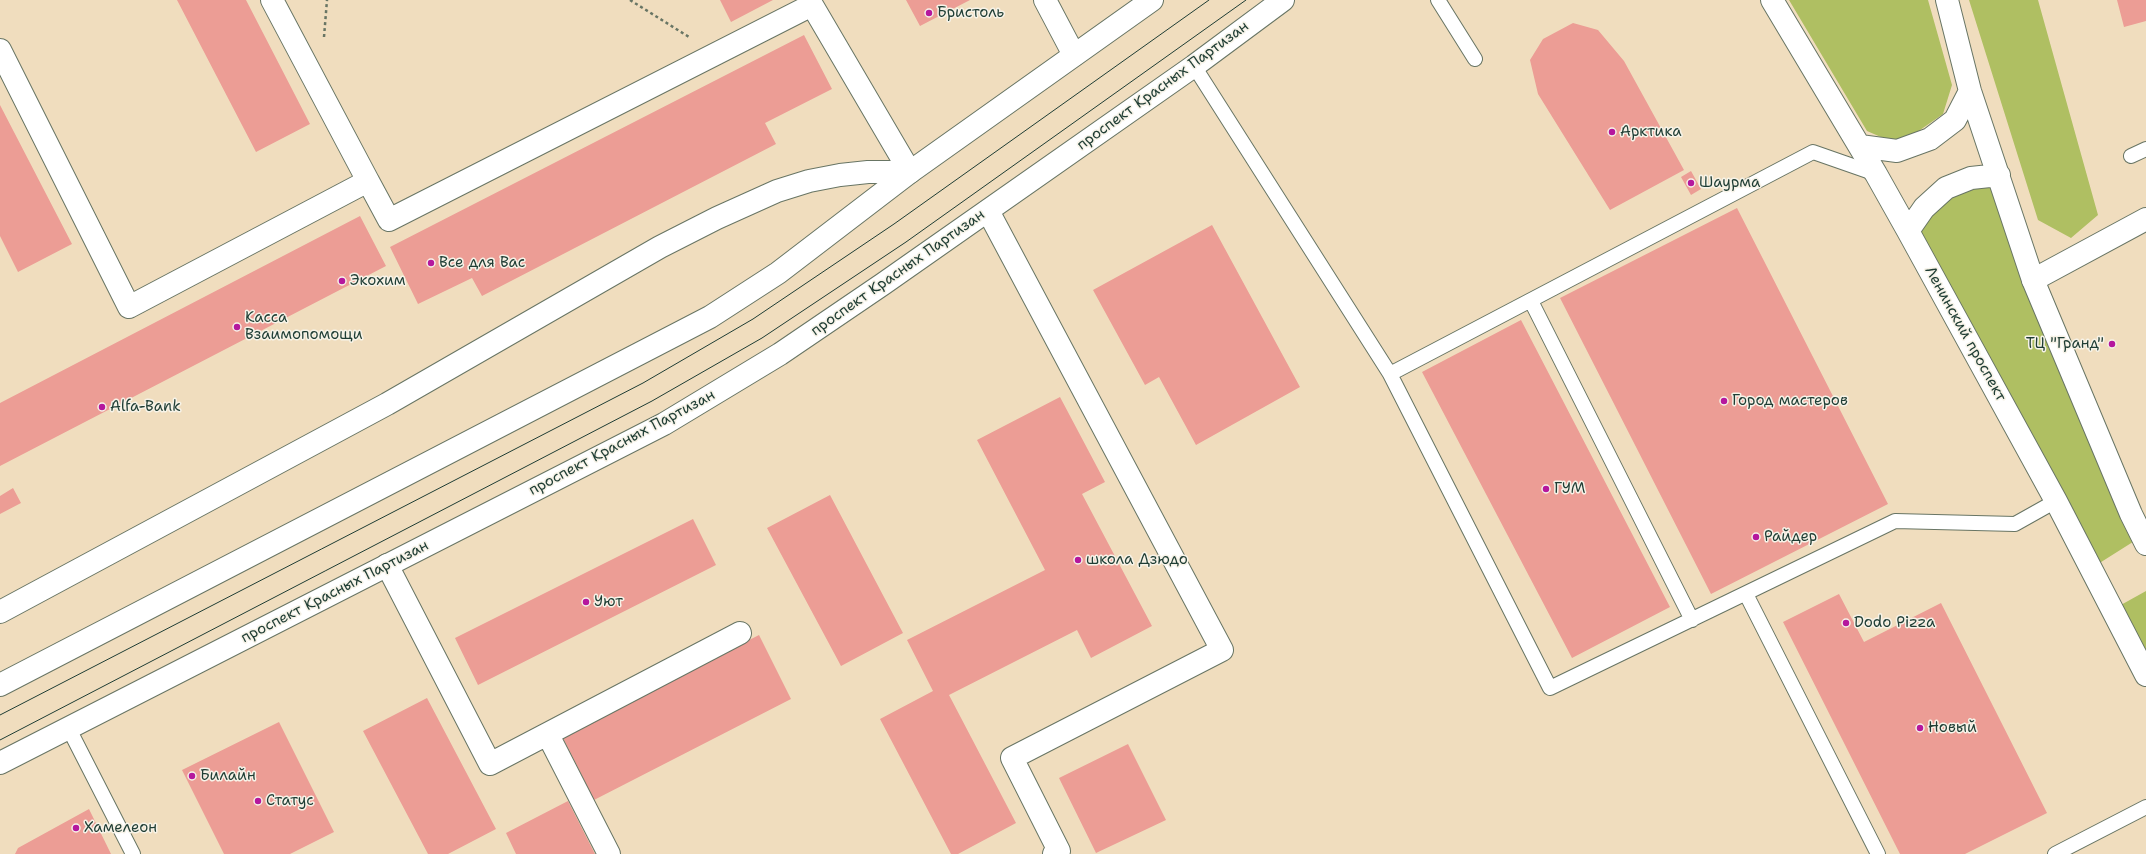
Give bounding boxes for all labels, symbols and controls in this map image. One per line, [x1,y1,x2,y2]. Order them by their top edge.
place label: Бристоль [937,4,1004,22]
marker: Бристоль [924,8,934,18]
street label: проспект Красных Партизан [1074,18,1252,154]
place label: Арктика [1620,123,1681,141]
marker: Арктика [1607,127,1617,137]
place label: Шаурма [1699,174,1760,192]
marker: Шаурма [1686,178,1696,188]
street label: проспект Красных Партизан [808,206,988,340]
place label: Все для Вас [439,254,525,272]
marker: Все для Вас [426,258,436,268]
street label: Ленинский проспект [1920,263,2010,405]
place label: Экохим [350,272,405,290]
marker: Экохим [337,276,347,286]
place label: Касса Взаимопомощи [245,309,362,344]
marker: Касса Взаимопомощи [232,322,242,332]
place label: ТЦ "Гранд" [2026,335,2104,353]
marker: ТЦ "Гранд" [2107,339,2117,349]
street label: проспект Красных Партизан [526,386,718,500]
place label: Город мастеров [1732,392,1848,410]
marker: Город мастеров [1719,396,1729,406]
place label: Alfa-Bank [110,398,181,416]
marker: Alfa-Bank [97,402,107,412]
place label: ГУМ [1554,480,1585,498]
marker: ГУМ [1541,484,1551,494]
place label: Райдер [1764,528,1817,546]
marker: Райдер [1751,532,1761,542]
street label: проспект Красных Партизан [238,537,432,647]
place label: школа Дзюдо [1086,551,1188,569]
marker: школа Дзюдо [1073,555,1083,565]
place label: Уют [594,593,623,611]
marker: Уют [581,597,591,607]
place label: Dodo Pizza [1854,614,1935,632]
marker: Dodo Pizza [1841,618,1851,628]
place label: Новый [1928,719,1977,737]
marker: Новый [1915,723,1925,733]
place label: Билайн [200,767,256,785]
marker: Билайн [187,771,197,781]
place label: Статус [266,792,314,810]
marker: Статус [253,796,263,806]
place label: Хамелеон [84,819,157,837]
marker: Хамелеон [71,823,81,833]

